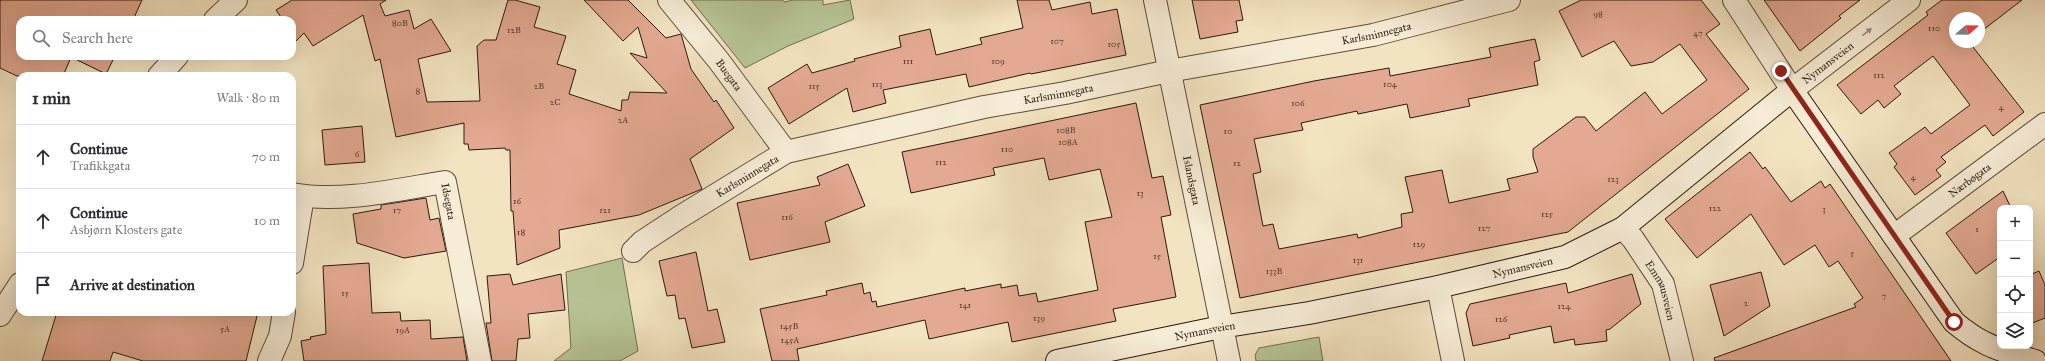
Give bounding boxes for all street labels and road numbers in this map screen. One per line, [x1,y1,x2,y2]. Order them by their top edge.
street label: Karlsminnegata [1341,19,1413,47]
street label: Nymansveien [1800,39,1856,87]
street label: Buegata [713,57,745,94]
street label: Karlsminnegata [1022,81,1095,107]
street label: Karlsminnegata [714,152,781,200]
street label: Islandsgata [1180,154,1203,207]
street label: Nærbøgata [1946,160,1994,200]
street label: Idsegata [438,182,458,221]
street label: Nymansveien [1491,254,1554,281]
street label: Emmausveien [1642,258,1678,322]
street label: Nymansveien [1174,319,1236,343]

